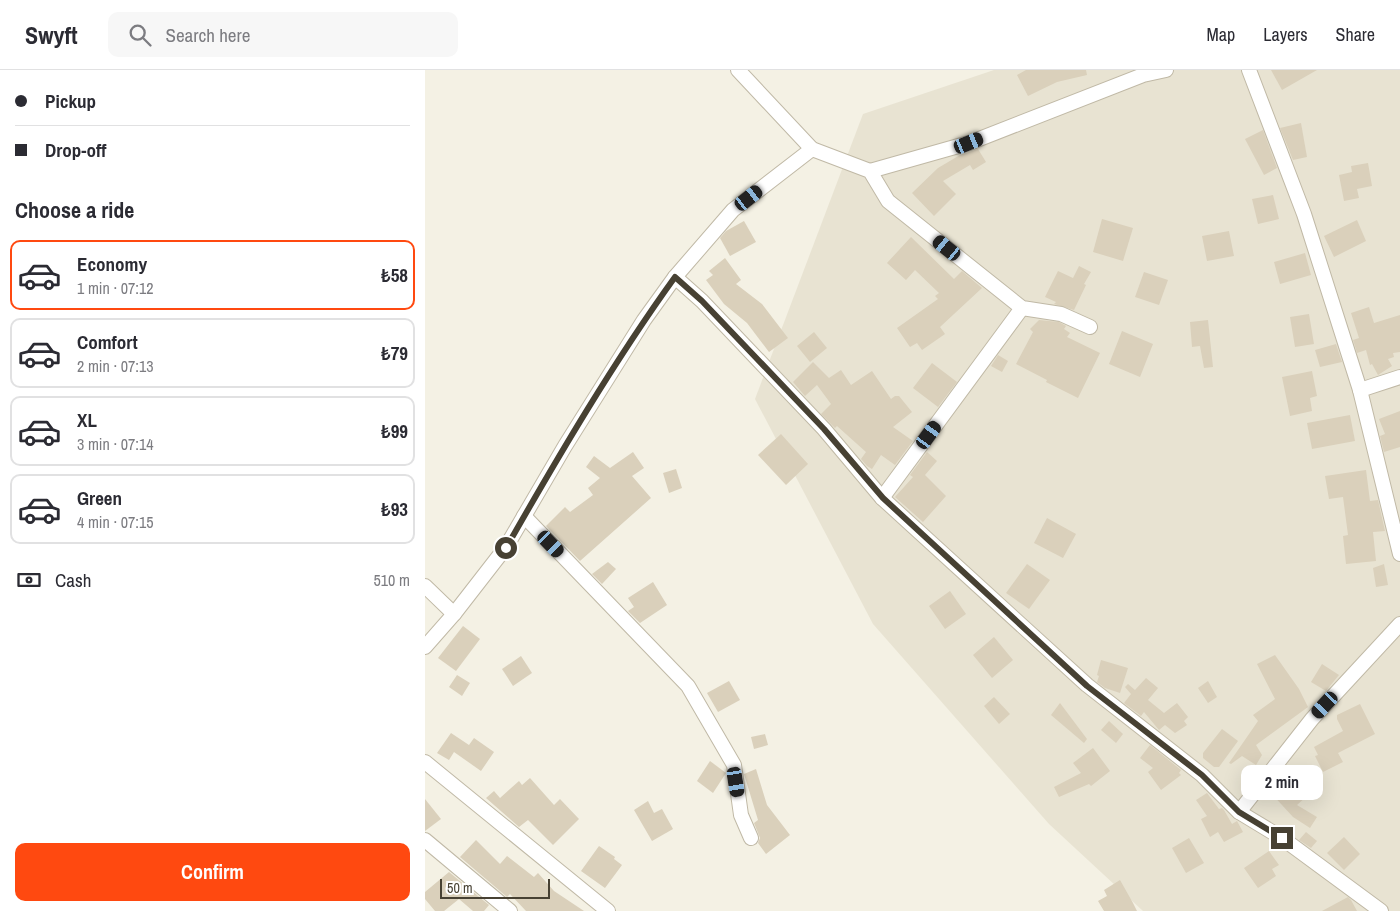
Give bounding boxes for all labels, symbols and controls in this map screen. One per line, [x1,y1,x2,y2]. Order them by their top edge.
search box [108,12,458,57]
text: Swyft [25,19,78,51]
icon: search [126,21,154,49]
text: Search here [166,22,250,48]
text: Map [1207,22,1235,47]
text: Layers [1263,22,1308,47]
text: Share [1336,22,1375,47]
text: Pickup [45,88,96,114]
car [952,130,985,156]
text: Drop-off [45,137,106,163]
car [732,183,765,213]
text: Choose a ride [15,195,134,225]
car [930,233,963,263]
text: Economy [77,251,147,277]
icon: car [17,253,62,298]
text: ₺58 [381,262,408,288]
text: 1 min · 07:12 [77,277,154,299]
text: Comfort [77,329,138,355]
icon: car [17,331,62,376]
text: ₺79 [381,340,408,366]
text: 2 min · 07:13 [77,355,154,377]
text: XL [77,407,97,433]
icon: car [17,409,62,454]
text: ₺99 [381,418,408,444]
car [914,418,943,452]
text: 3 min · 07:14 [77,433,154,455]
text: Green [77,485,122,511]
icon: car [17,487,62,532]
text: ₺93 [381,496,408,522]
text: 4 min · 07:15 [77,511,154,533]
car [535,528,566,560]
route start [495,537,517,559]
icon: cash [15,566,43,594]
text: Cash [55,567,91,593]
text: 510 m [374,569,410,591]
car [1309,689,1340,721]
car [726,766,745,798]
callout: 2 min [1241,766,1323,800]
text: 2 min [1265,771,1299,793]
route end [1271,827,1293,849]
button: Confirm [15,843,410,901]
scale bar [440,876,550,899]
text: 50 m [447,879,473,897]

